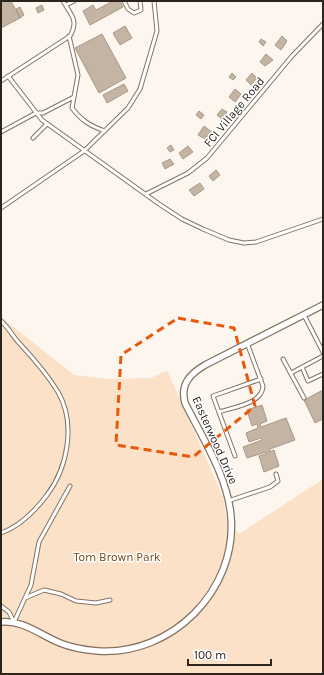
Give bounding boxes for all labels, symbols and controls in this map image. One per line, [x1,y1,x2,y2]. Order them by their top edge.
street label: FCI Village Road [201,74,267,150]
street label: Easterwood Drive [189,394,241,486]
park label: Tom Brown Park [73,550,161,564]
scale bar [188,641,271,667]
text: 100 m [194,648,226,662]

